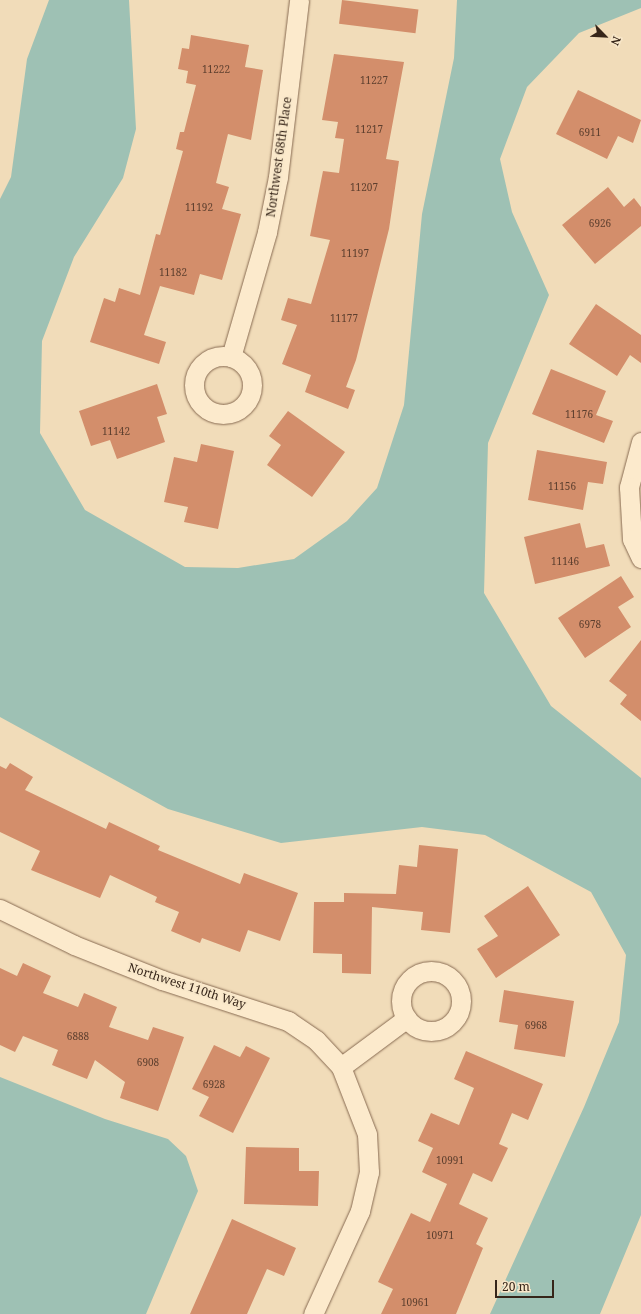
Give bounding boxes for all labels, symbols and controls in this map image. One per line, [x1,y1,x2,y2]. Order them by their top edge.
north arrow [585,16,625,56]
text: N [608,34,625,48]
house number: 11222 [202,64,230,76]
house number: 11227 [360,75,388,87]
street label: Northwest 68th Place [263,96,295,218]
house number: 11217 [355,124,383,136]
house number: 6911 [579,127,601,139]
house number: 11207 [350,182,378,194]
house number: 11192 [185,202,213,214]
house number: 6926 [589,218,611,230]
house number: 11197 [341,248,369,260]
house number: 11182 [159,267,187,279]
house number: 11177 [330,313,358,325]
house number: 11176 [565,409,593,421]
house number: 11142 [102,426,130,438]
house number: 11156 [548,481,576,493]
house number: 11146 [551,556,579,568]
house number: 6978 [579,619,601,631]
street label: Northwest 110th Way [126,960,248,1012]
house number: 6968 [525,1020,547,1032]
house number: 6888 [67,1031,89,1043]
house number: 6908 [137,1057,159,1069]
house number: 6928 [203,1079,225,1091]
house number: 10991 [436,1155,464,1167]
house number: 10971 [426,1230,454,1242]
scale bar [497,1272,556,1298]
text: 20 m [502,1278,530,1295]
house number: 10961 [401,1297,429,1309]

